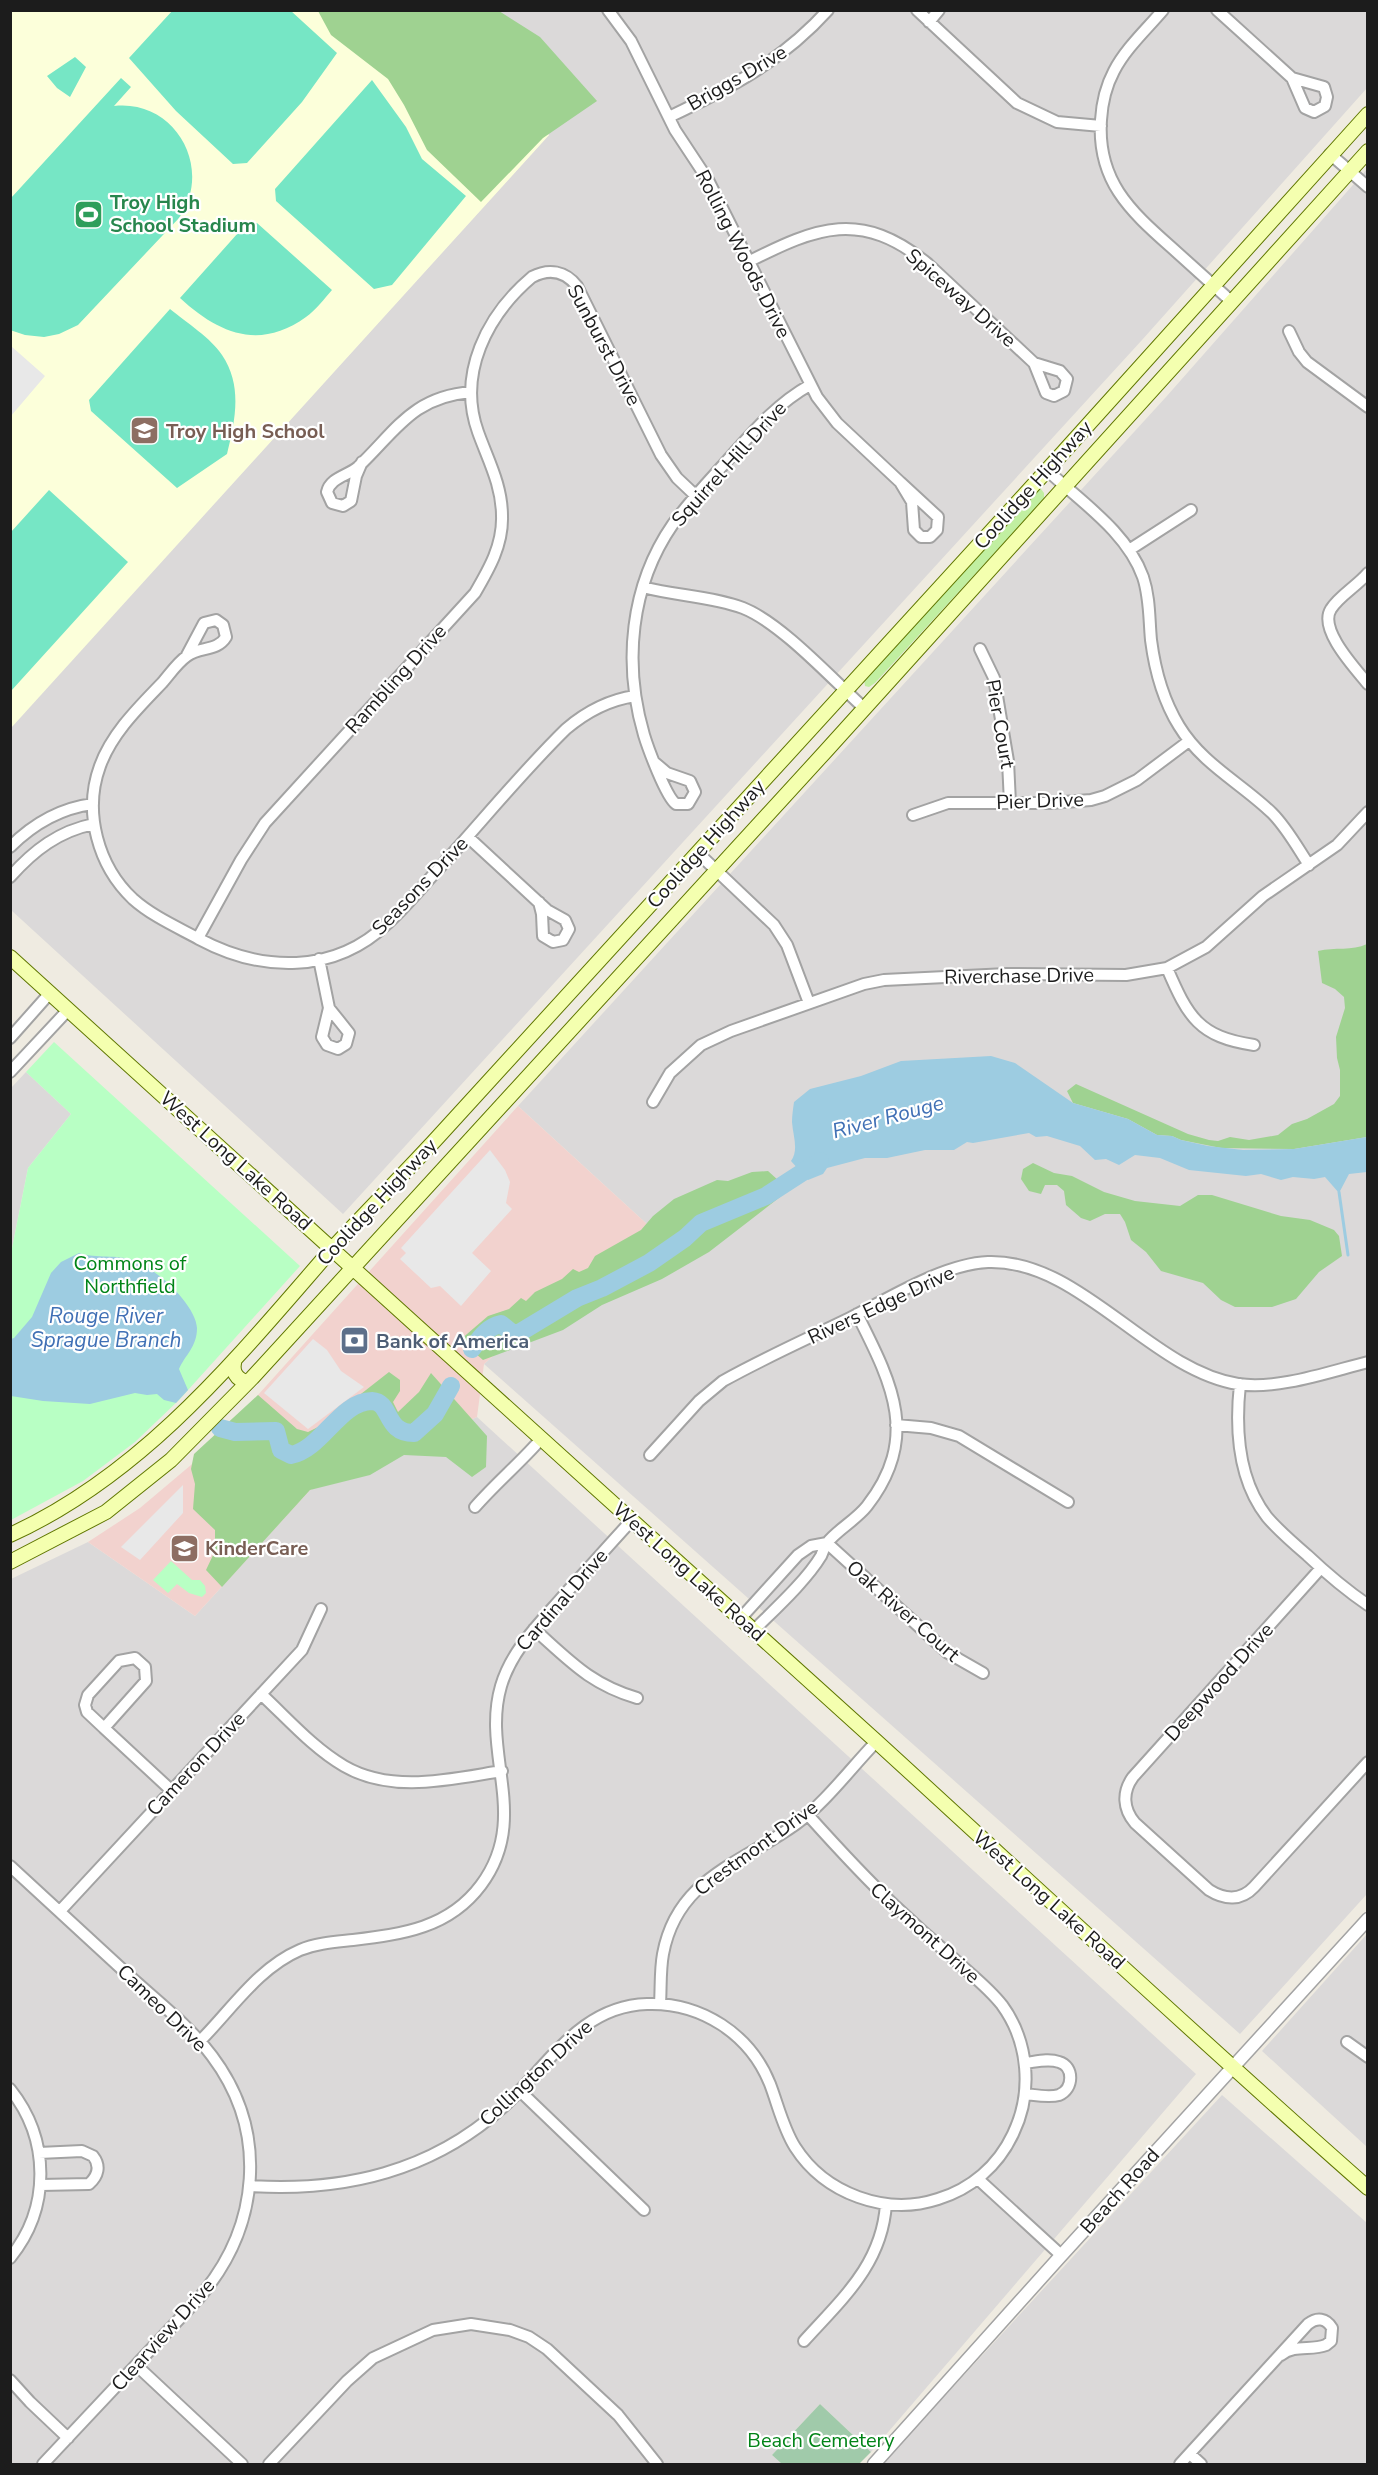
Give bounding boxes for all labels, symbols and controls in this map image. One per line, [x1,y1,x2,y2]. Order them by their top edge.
street label: Briggs Drive [682,39,792,117]
street label: Rolling Woods Drive [689,165,797,343]
place label: Troy High School Stadium [110,189,256,239]
sports icon: Troy High School Stadium [73,198,105,230]
street label: Spiceway Drive [900,242,1022,354]
street label: Sunburst Drive [561,280,647,410]
street label: Squirrel Hill Drive [665,396,793,532]
street label: Coolidge Highway [968,414,1099,555]
school or university icon: Troy High School [129,415,161,447]
place label: Troy High School [166,418,325,445]
street label: Rambling Drive [339,618,453,740]
street label: Pier Court [979,677,1021,772]
street label: Coolidge Highway [641,773,772,914]
street label: Pier Drive [996,786,1084,816]
street label: Seasons Drive [366,831,474,941]
street label: Riverchase Drive [944,961,1094,991]
street label: West Long Lake Road [154,1085,318,1237]
water label: River Rouge [829,1089,947,1145]
street label: Coolidge Highway [311,1132,444,1272]
park label: Commons of Northfield [73,1250,187,1300]
street label: Rivers Edge Drive [803,1259,959,1351]
water label: Rouge River Sprague Branch [31,1302,181,1354]
bank icon: Bank of America [339,1325,371,1357]
place label: Bank of America [376,1328,529,1355]
street label: West Long Lake Road [607,1496,771,1648]
school or university icon: KinderCare [168,1532,200,1564]
place label: KinderCare [205,1535,309,1562]
street label: Cardinal Drive [510,1543,614,1657]
street label: Oak River Court [841,1554,966,1668]
street label: Deepwood Drive [1159,1617,1279,1747]
street label: Cameron Drive [141,1706,251,1822]
street label: Crestmont Drive [689,1794,823,1902]
street label: West Long Lake Road [967,1824,1131,1976]
street label: Claymont Drive [864,1876,986,1990]
street label: Cameo Drive [111,1958,213,2058]
street label: Collington Drive [474,2014,598,2132]
street label: Beach Road [1074,2142,1166,2240]
street label: Clearview Drive [105,2273,221,2397]
park label: Beach Cemetery [747,2427,895,2454]

